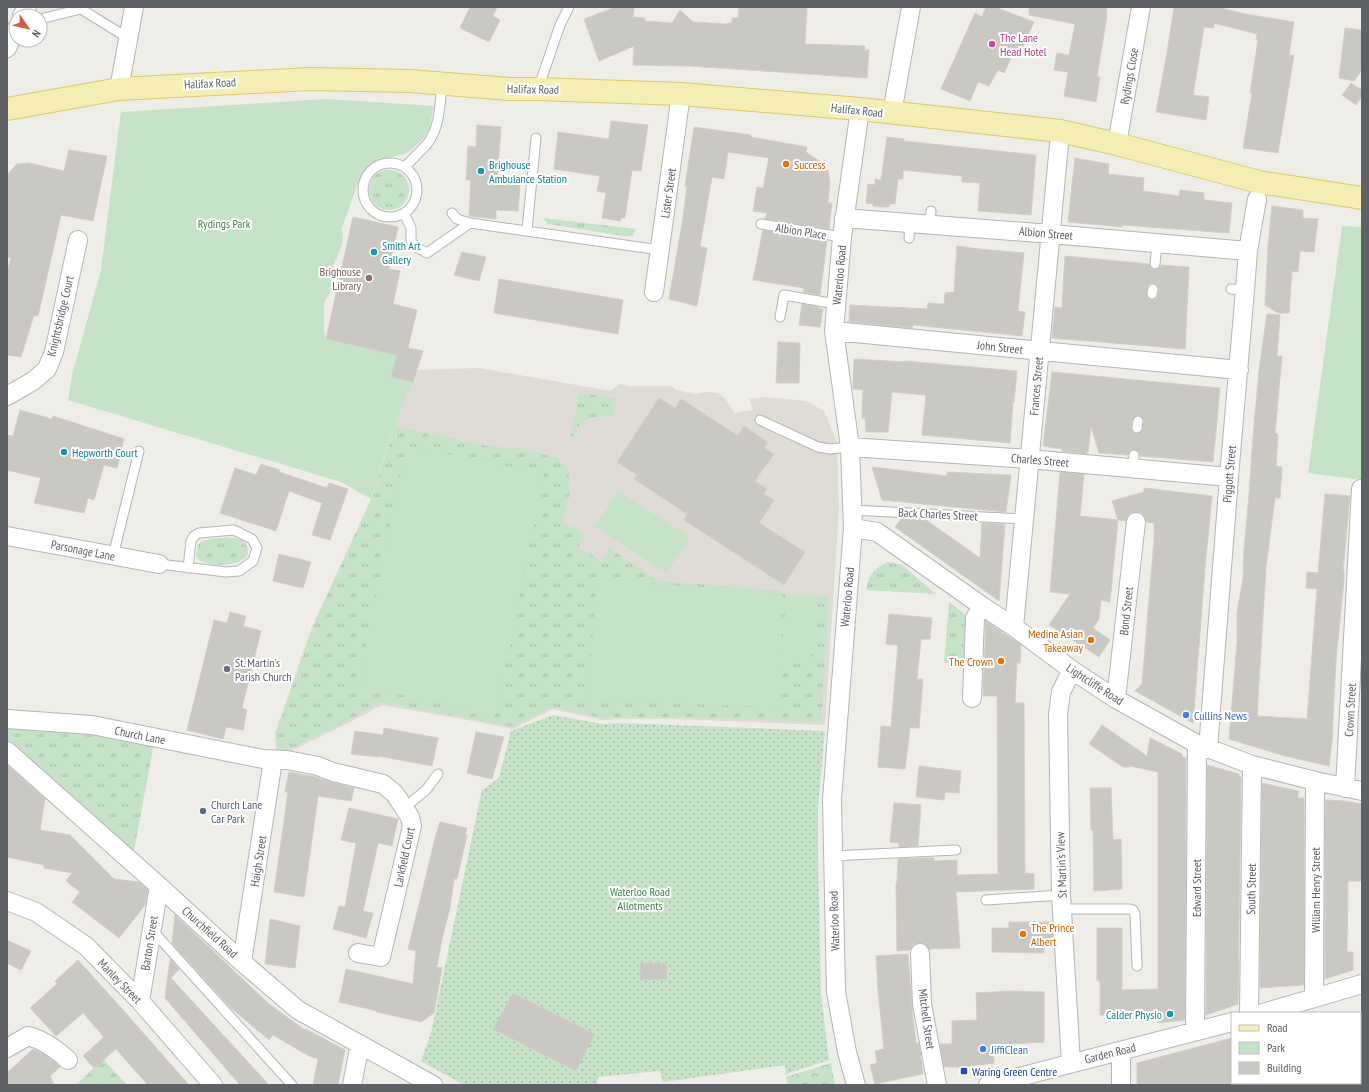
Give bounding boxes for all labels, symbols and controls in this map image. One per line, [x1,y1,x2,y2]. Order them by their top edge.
north arrow [8,8,48,48]
text: N [29,27,44,40]
place label: The Lane Head Hotel [1000,30,1047,59]
marker: The Lane Head Hotel [987,39,997,49]
street label: Rydings Close [1117,46,1141,106]
street label: Halifax Road [184,74,236,92]
street label: Halifax Road [507,81,559,97]
street label: Halifax Road [830,100,884,120]
place label: Brighouse Ambulance Station [489,157,567,186]
place label: Success [794,157,826,172]
marker: Success [781,159,791,169]
marker: Brighouse Ambulance Station [476,166,486,176]
street label: Lister Street [657,166,679,219]
park label: Rydings Park [198,216,251,231]
street label: Albion Place [774,220,828,242]
street label: Albion Street [1018,223,1074,243]
place label: Smith Art Gallery [382,238,422,267]
street label: Waterloo Road [829,244,849,306]
marker: Smith Art Gallery [369,247,379,257]
place label: Brighouse Library [320,264,361,293]
street label: Knightsbridge Court [43,273,77,358]
marker: Brighouse Library [364,273,374,283]
street label: John Street [975,337,1024,357]
street label: Frances Street [1026,355,1046,416]
street label: Piggott Street [1219,444,1239,503]
place label: Hepworth Court [72,445,138,460]
marker: Hepworth Court [59,447,69,457]
street label: Charles Street [1010,450,1070,470]
street label: Back Charles Street [898,504,979,524]
street label: Parsonage Lane [50,536,116,564]
street label: Waterloo Road [837,566,857,628]
street label: Bond Street [1116,585,1136,636]
place label: Medina Asian Takeaway [1028,626,1083,655]
marker: Medina Asian Takeaway [1086,635,1096,645]
place label: The Crown [949,654,993,669]
place label: St. Martin's Parish Church [235,655,292,684]
marker: The Crown [996,656,1006,666]
street label: Lightcliffe Road [1064,660,1126,708]
marker: St. Martin's Parish Church [222,664,232,674]
street label: Crown Street [1341,682,1359,737]
place label: Cullins News [1194,708,1247,723]
marker: Cullins News [1181,710,1191,720]
street label: Church Lane [113,723,167,747]
place label: Church Lane Car Park [211,797,262,826]
marker: Church Lane Car Park [198,806,208,816]
street label: Larkfield Court [390,825,418,888]
street label: St Martin's View [1052,831,1070,898]
street label: Haigh Street [247,834,270,888]
street label: William Henry Street [1308,847,1323,933]
street label: Edward Street [1189,858,1204,917]
street label: South Street [1243,862,1259,915]
park label: Waterloo Road Allotments [610,884,670,913]
street label: Waterloo Road [825,891,843,951]
street label: Churchfield Road [179,903,241,961]
street label: Barton Street [137,914,161,971]
place label: The Prince Albert [1031,920,1074,949]
marker: The Prince Albert [1018,929,1028,939]
street label: Manley Street [95,955,146,1007]
street label: Mitchell Street [915,988,939,1051]
place label: Calder Physio [1106,1007,1162,1022]
marker: Calder Physio [1165,1009,1175,1019]
legend [1231,1012,1361,1084]
text: Road [1267,1020,1287,1035]
street label: Garden Road [1083,1039,1137,1067]
text: Park [1267,1040,1285,1055]
place label: JiffiClean [990,1042,1028,1057]
marker: JiffiClean [978,1044,988,1054]
text: Building [1267,1060,1302,1075]
place label: Waring Green Centre [972,1064,1057,1079]
marker: Waring Green Centre [959,1066,969,1076]

